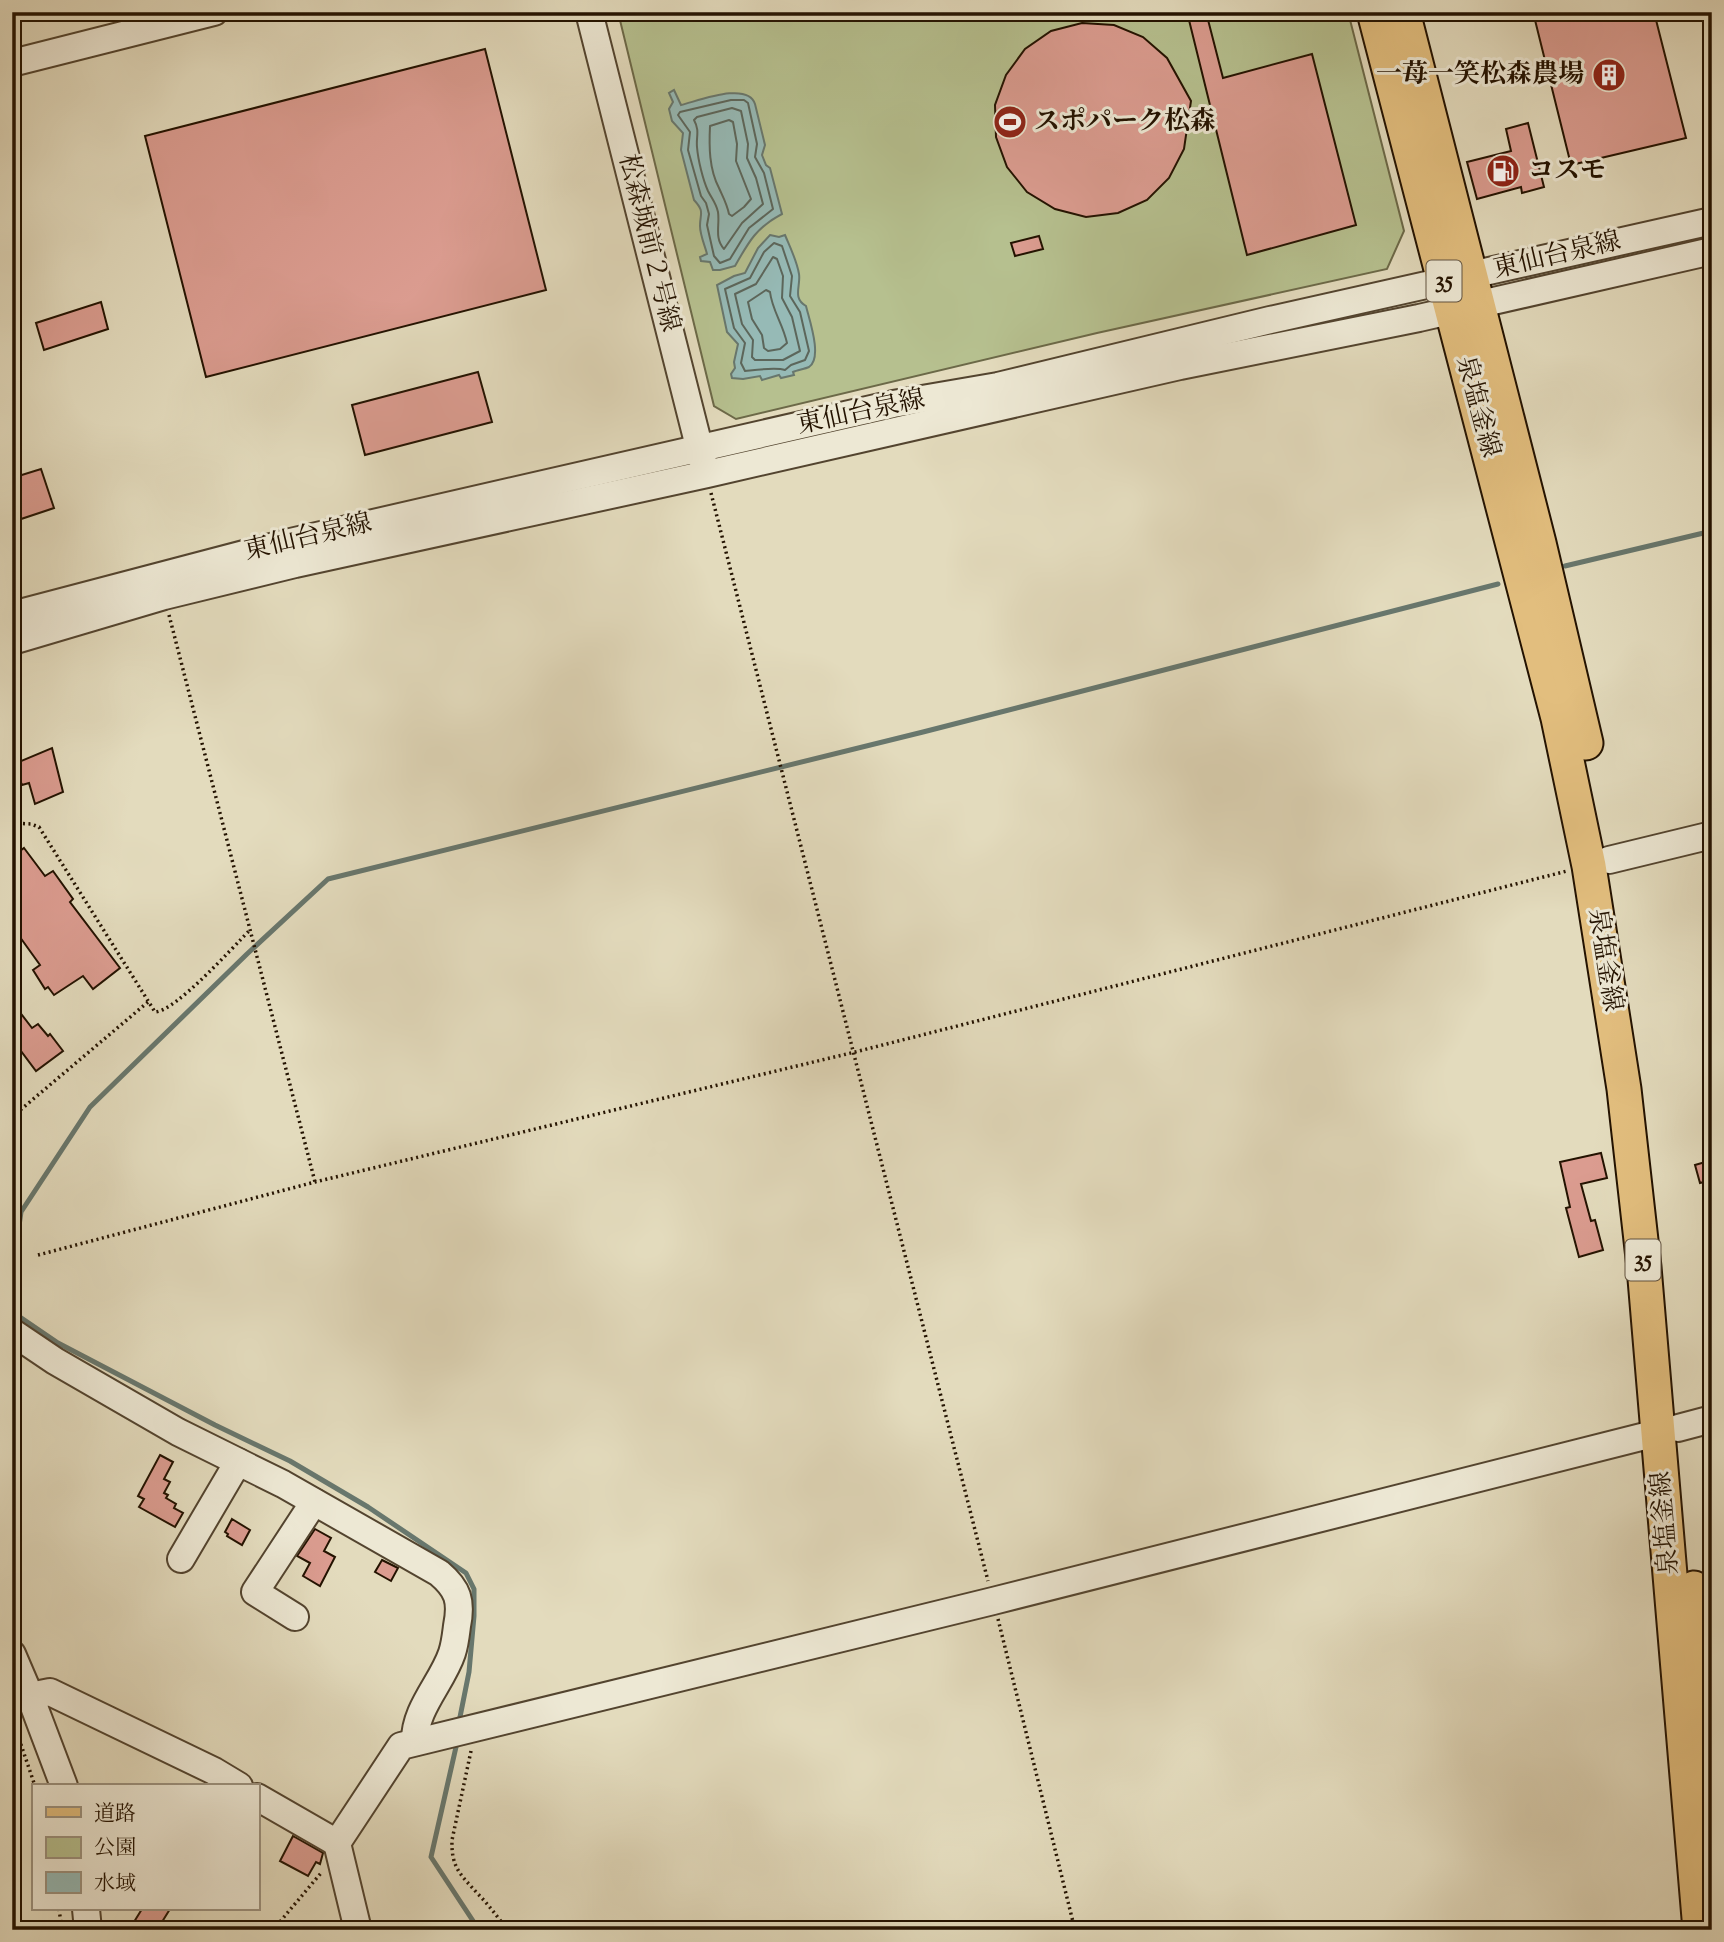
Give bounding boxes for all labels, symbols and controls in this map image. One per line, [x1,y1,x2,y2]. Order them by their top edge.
building icon: 一苺一笑松森農場 [1590,56,1628,94]
place label: 一苺一笑松森農場 [1376,57,1584,94]
sports icon: スポパーク松森 [991,103,1029,141]
place label: スポパーク松森 [1034,104,1216,141]
street label: 松森城前２号線 [608,150,688,336]
fuel station icon: コスモ [1484,152,1522,190]
place label: コスモ [1528,153,1606,190]
street label: 東仙台泉線 [1489,223,1625,289]
road number: 35 [1426,260,1462,302]
street label: 泉塩釜線 [1446,352,1508,462]
street label: 東仙台泉線 [794,381,928,445]
street label: 東仙台泉線 [240,505,376,571]
street label: 泉塩釜線 [1578,906,1630,1014]
road number: 35 [1626,1240,1660,1280]
street label: 泉塩釜線 [1643,1470,1689,1576]
legend [32,1784,259,1910]
text: 道路 [94,1800,136,1830]
text: 公園 [94,1834,136,1864]
text: 水域 [94,1870,136,1900]

